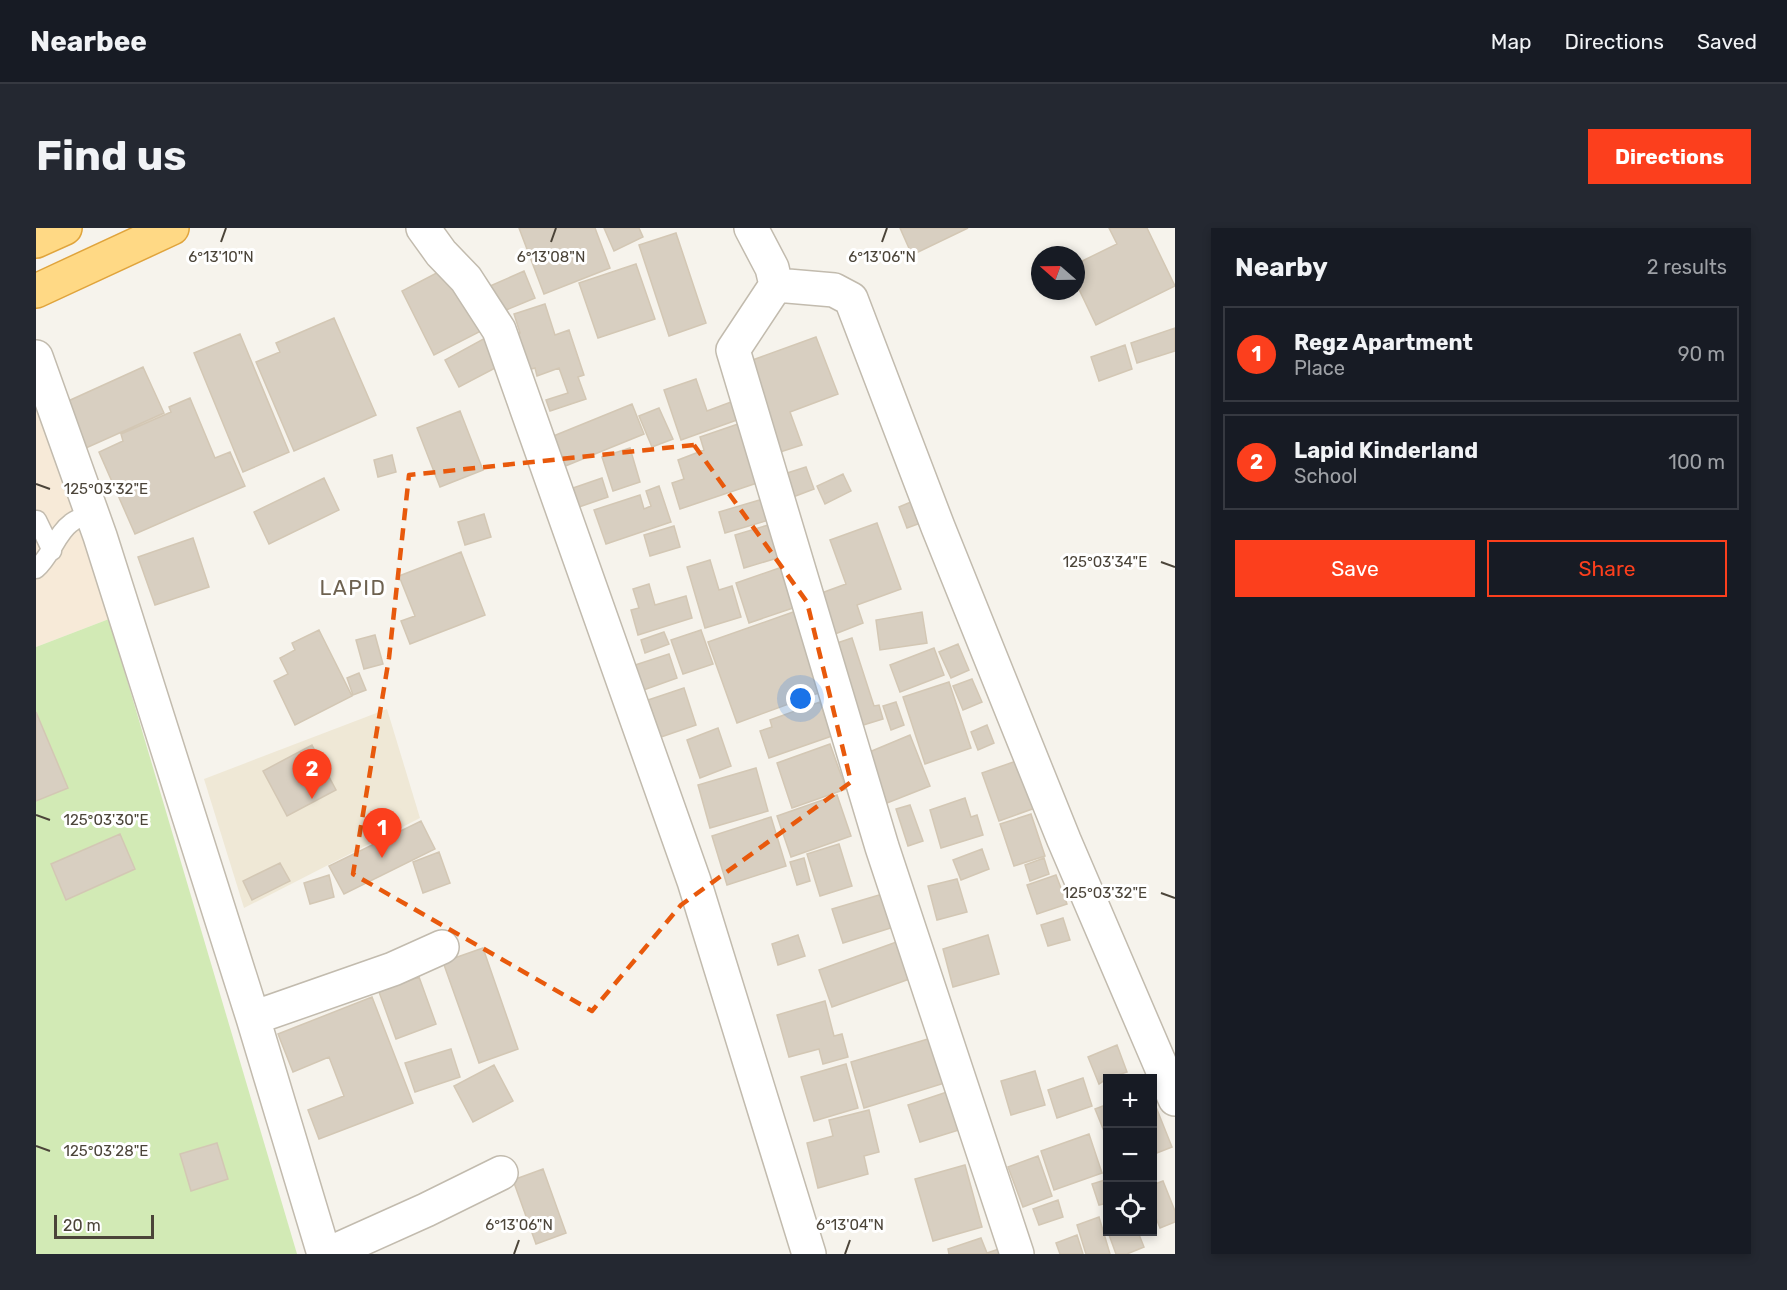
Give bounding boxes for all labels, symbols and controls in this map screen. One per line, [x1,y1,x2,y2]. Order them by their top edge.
text: Nearbee [30,25,147,58]
text: Map [1491,29,1532,54]
text: Directions [1565,29,1664,54]
text: Saved [1697,29,1757,54]
button: Directions [1588,129,1751,184]
text: Find us [36,131,187,181]
north arrow [1031,246,1085,300]
text: 6°13'10"N [188,248,254,266]
text: 6°13'08"N [517,248,585,266]
text: 6°13'06"N [848,248,916,266]
text: Nearby [1235,252,1328,283]
text: 2 results [1647,255,1727,279]
text: Regz Apartment [1294,329,1473,356]
text: 1 [1252,342,1261,366]
text: 90 m [1678,342,1725,366]
text: Place [1294,356,1345,380]
text: Lapid Kinderland [1294,437,1478,464]
text: 2 [1250,450,1263,474]
text: 100 m [1668,450,1725,474]
text: School [1294,464,1357,488]
text: 125°03'32"E [64,480,148,498]
button: Save [1235,540,1475,597]
button: Share [1487,540,1727,597]
text: 125°03'34"E [1063,553,1147,571]
district label: LAPID [319,575,387,600]
your location [786,684,815,713]
pin: 2 [292,750,332,799]
pin: 1 [362,808,402,858]
text: 125°03'30"E [63,811,149,829]
text: 125°03'32"E [1063,884,1147,902]
map controls [1103,1074,1157,1236]
button: + [1103,1074,1157,1128]
button: − [1103,1128,1157,1182]
text: 125°03'28"E [64,1142,148,1160]
button: locate [1103,1182,1157,1236]
scale bar [54,1212,154,1240]
text: 20 m [63,1216,101,1235]
text: 6°13'06"N [485,1216,553,1234]
text: 6°13'04"N [816,1216,884,1234]

